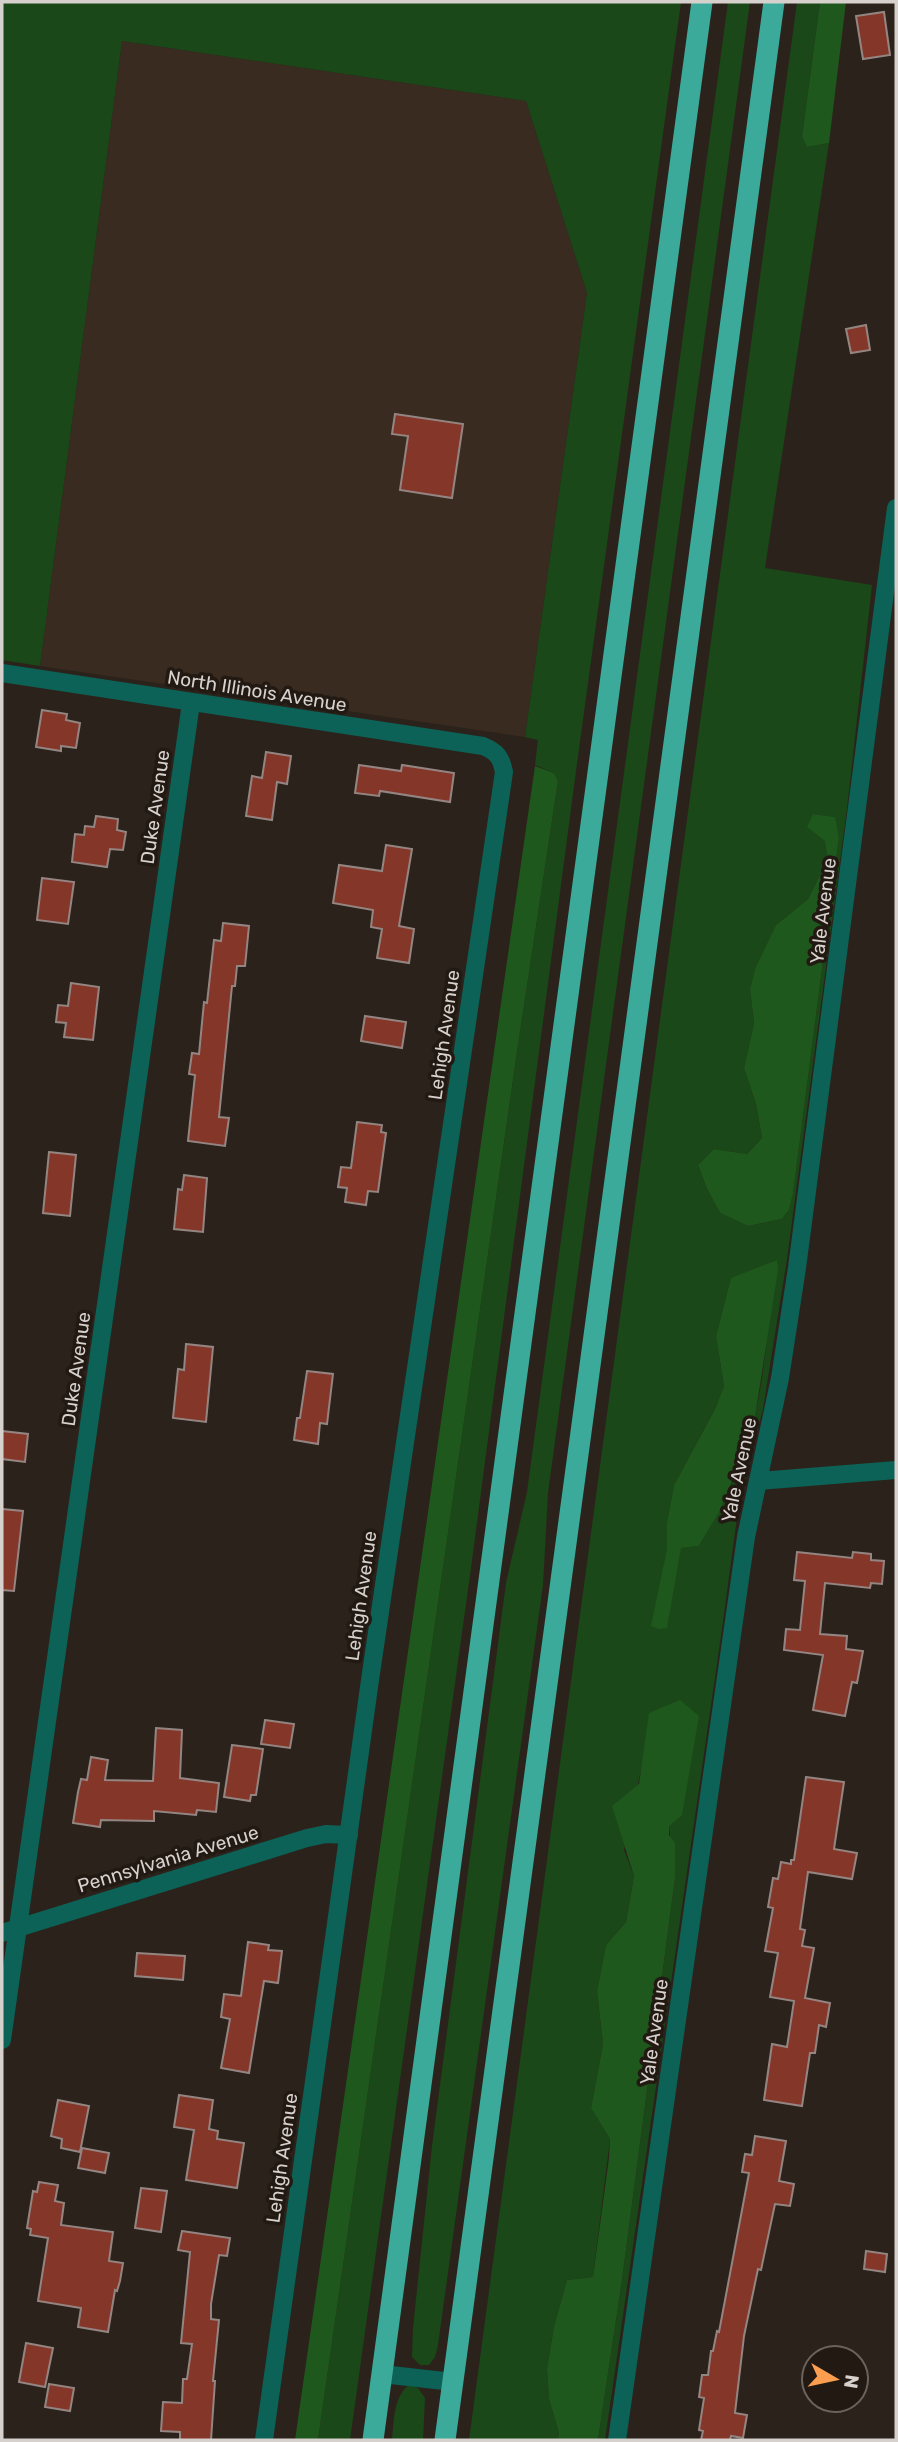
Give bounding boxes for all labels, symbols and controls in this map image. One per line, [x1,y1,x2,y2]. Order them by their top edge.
street label: North Illinois Avenue [166,665,348,717]
street label: Duke Avenue [136,748,174,866]
street label: Yale Avenue [805,857,841,965]
street label: Lehigh Avenue [424,969,464,1101]
street label: Duke Avenue [57,1310,95,1428]
street label: Yale Avenue [717,1415,761,1525]
street label: Lehigh Avenue [341,1530,381,1662]
street label: Pennsylvania Avenue [75,1821,261,1897]
street label: Yale Avenue [635,1977,673,2087]
street label: Lehigh Avenue [262,2092,302,2224]
north arrow [800,2344,870,2414]
text: N [839,2373,864,2390]

